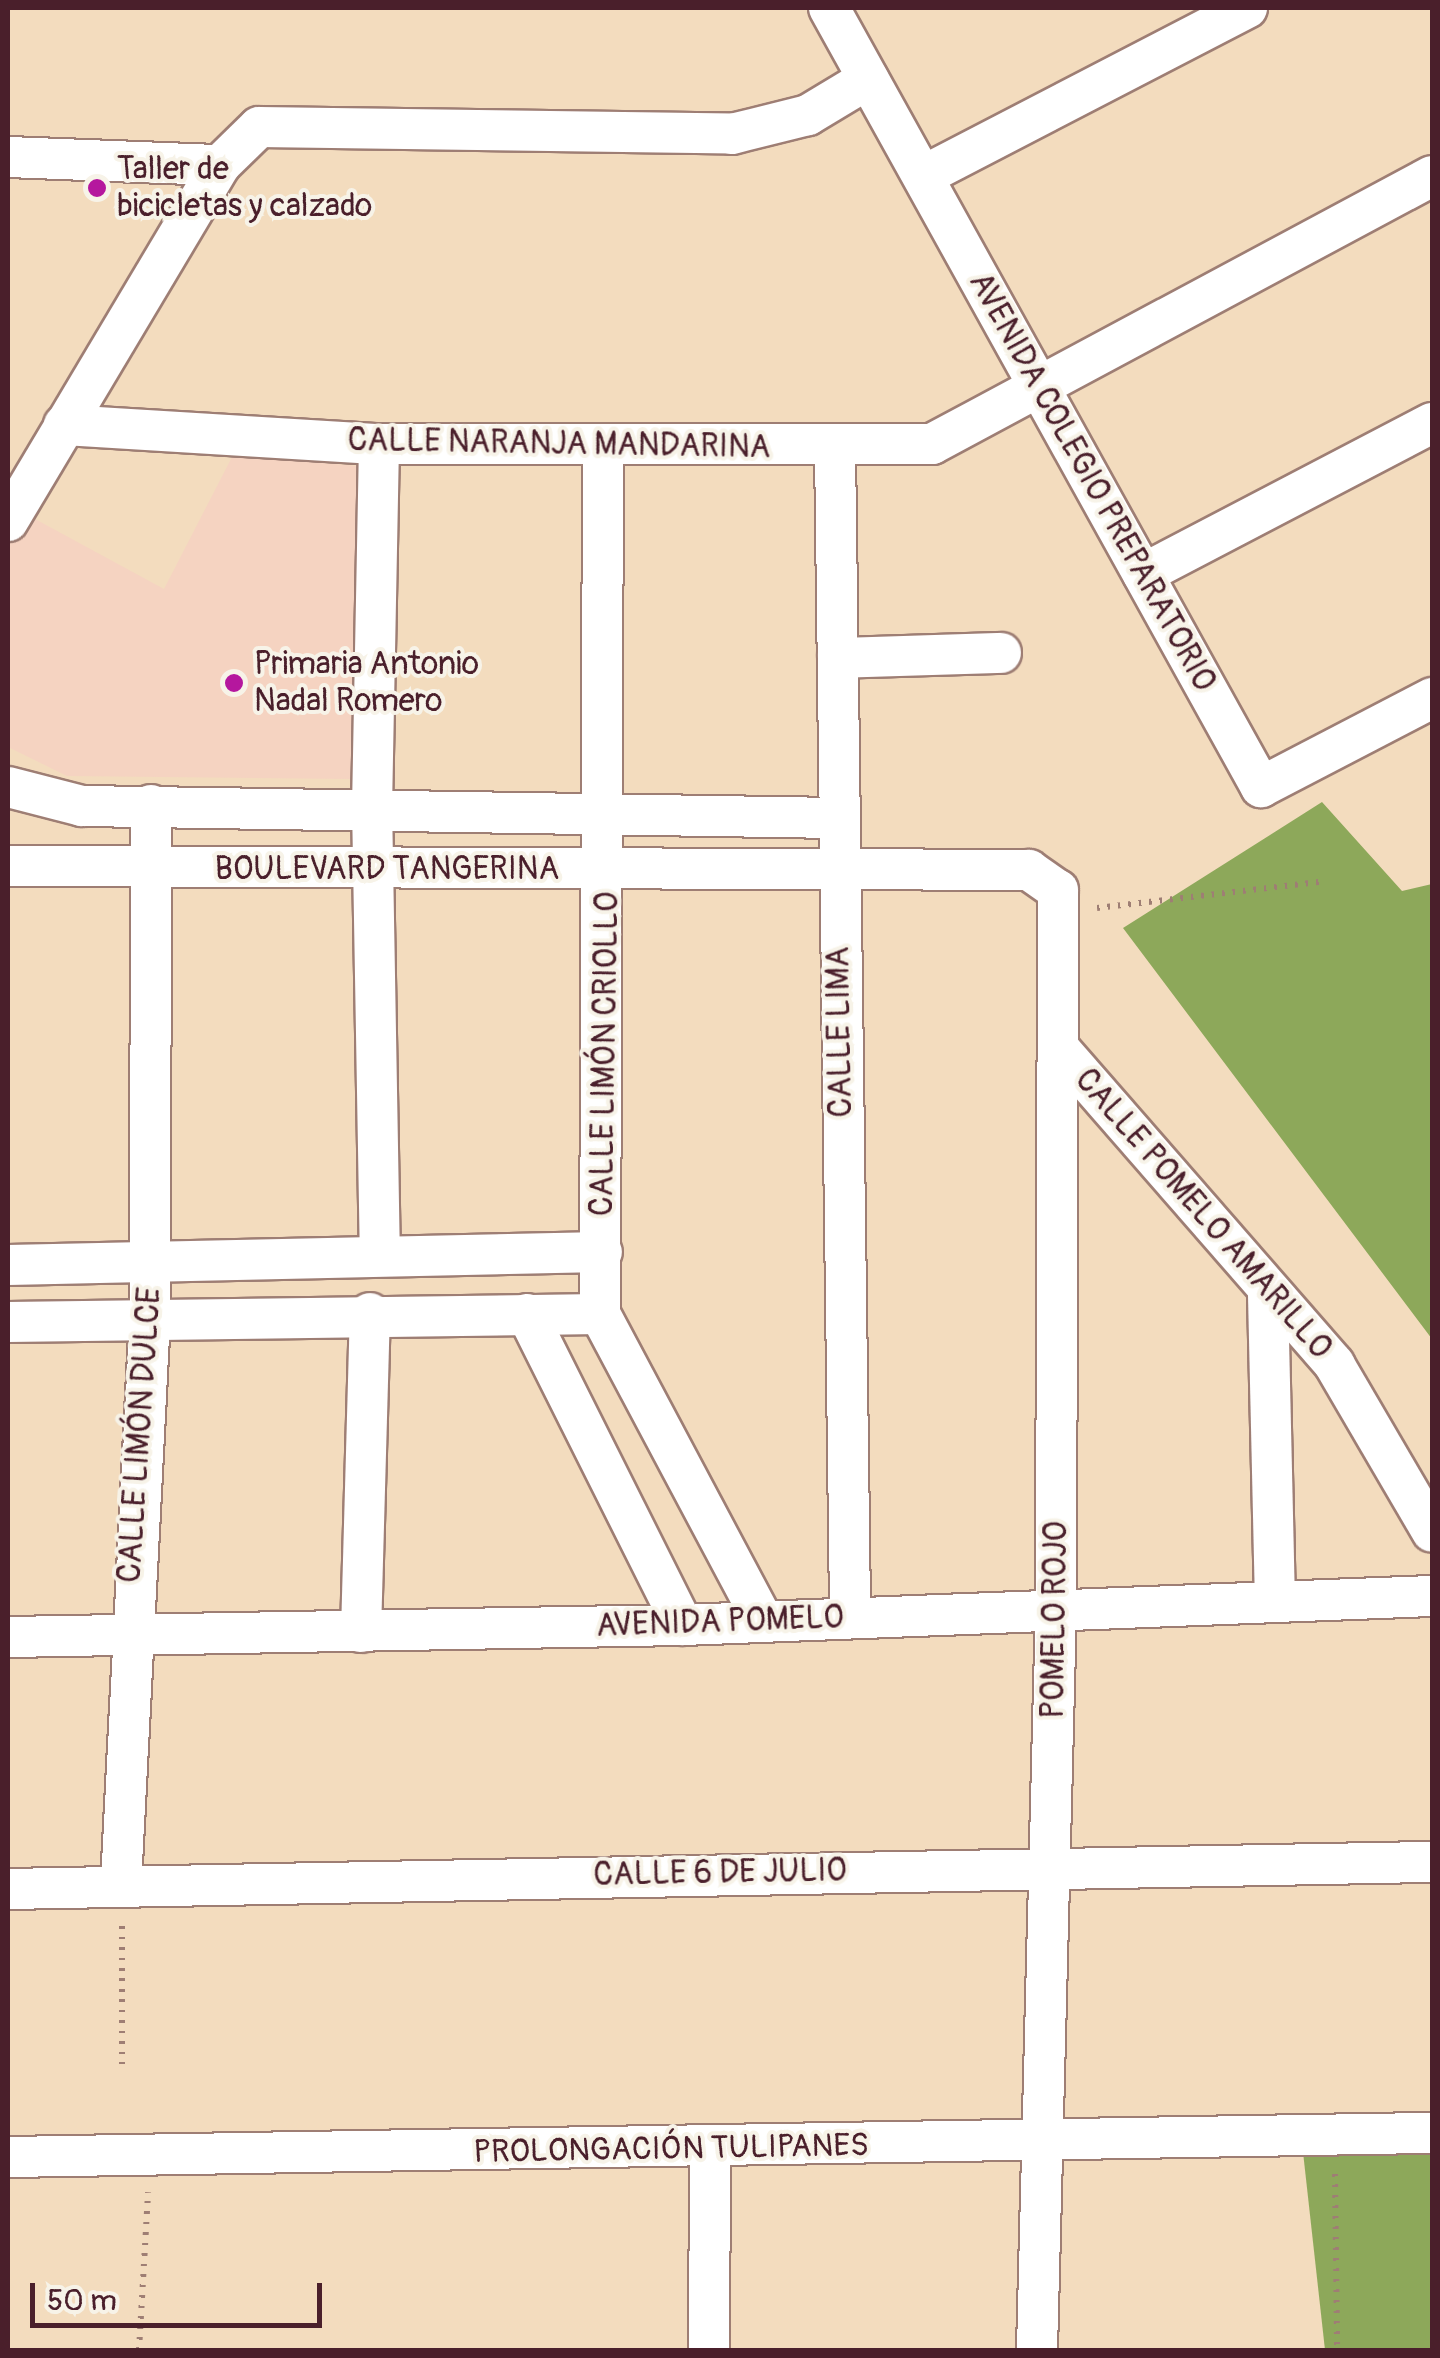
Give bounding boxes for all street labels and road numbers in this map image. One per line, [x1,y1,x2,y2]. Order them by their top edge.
street label: AVENIDA COLEGIO PREPARATORIO [961,266,1223,698]
street label: CALLE NARANJA MANDARINA [347,421,771,467]
street label: BOULEVARD TANGERINA [215,850,559,888]
street label: CALLE LIMÓN CRIOLLO [583,891,627,1217]
street label: CALLE LIMA [819,946,861,1118]
street label: CALLE POMELO AMARILLO [1067,1061,1339,1367]
street label: CALLE LIMÓN DULCE [111,1286,169,1584]
street label: POMELO ROJO [1034,1521,1076,1719]
street label: AVENIDA POMELO [596,1598,844,1646]
street label: CALLE 6 DE JULIO [593,1852,847,1894]
street label: PROLONGACIÓN TULIPANES [473,2126,869,2172]

